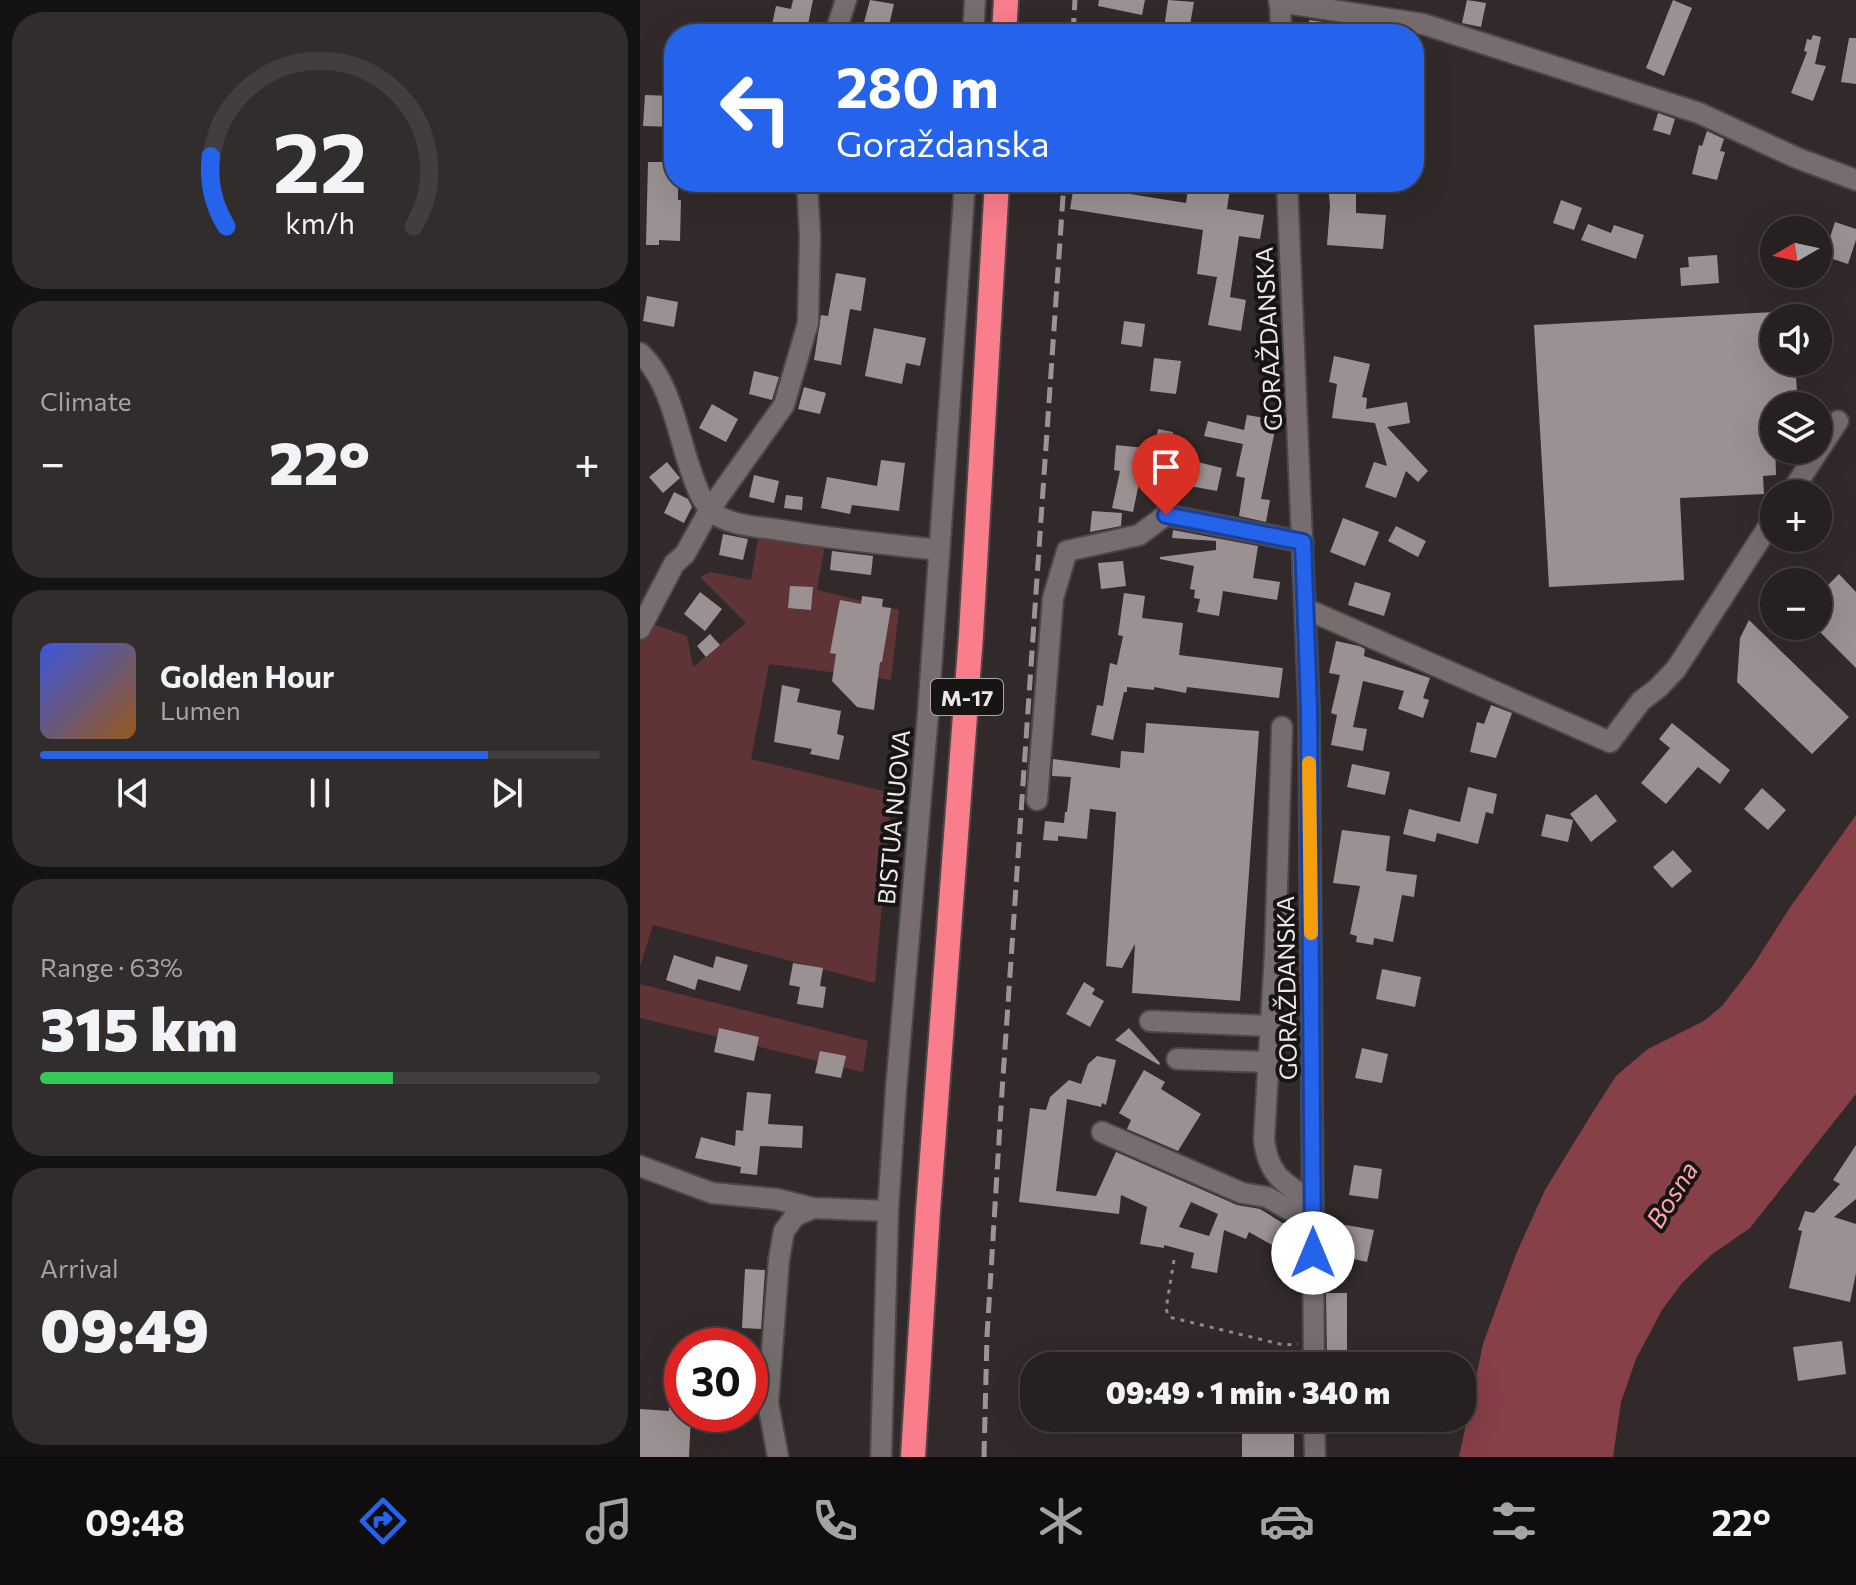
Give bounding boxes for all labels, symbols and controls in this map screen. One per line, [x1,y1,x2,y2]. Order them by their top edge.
text: 280 m [836,51,999,120]
icon: left [704,56,808,160]
text: 22 [273,107,367,209]
text: Goraždanska [836,120,1050,164]
text: km/h [285,205,355,240]
north arrow [1760,216,1832,288]
map controls [1760,216,1832,640]
street label: GORAŽDANSKA [1249,246,1287,432]
button: sound [1760,304,1832,376]
text: Climate [40,385,132,416]
button: layers [1760,392,1832,464]
text: 22° [269,424,370,497]
pin [1132,433,1200,515]
text: − [40,434,65,488]
text: + [574,434,600,488]
icon: arrive [1144,445,1188,489]
button: + [1760,480,1832,552]
button: − [1760,568,1832,640]
text: Golden Hour [160,657,334,694]
road number: M-17 [931,679,1003,715]
text: Lumen [160,694,241,725]
street label: BISTUA NUOVA [871,728,915,906]
icon: previous [111,771,155,815]
icon: pause [298,771,342,815]
icon: next [485,771,529,815]
street label: GORAŽDANSKA [1270,896,1302,1080]
text: Range · 63% [40,951,183,982]
text: 315 km [40,990,238,1063]
water label: Bosna [1639,1155,1703,1233]
position arrow [1271,1211,1355,1295]
text: Arrival [40,1252,119,1283]
text: 09:49 [40,1291,209,1364]
speed limit sign: 30 [664,1328,768,1432]
text: 09:49 · 1 min · 340 m [1106,1373,1390,1410]
icon: directions [355,1493,411,1549]
icon: music [581,1493,637,1549]
icon: phone [807,1493,863,1549]
icon: climate [1033,1493,1089,1549]
icon: car [1259,1493,1315,1549]
icon: filters [1486,1493,1542,1549]
text: 09:48 [85,1499,185,1543]
text: 22° [1712,1499,1771,1543]

